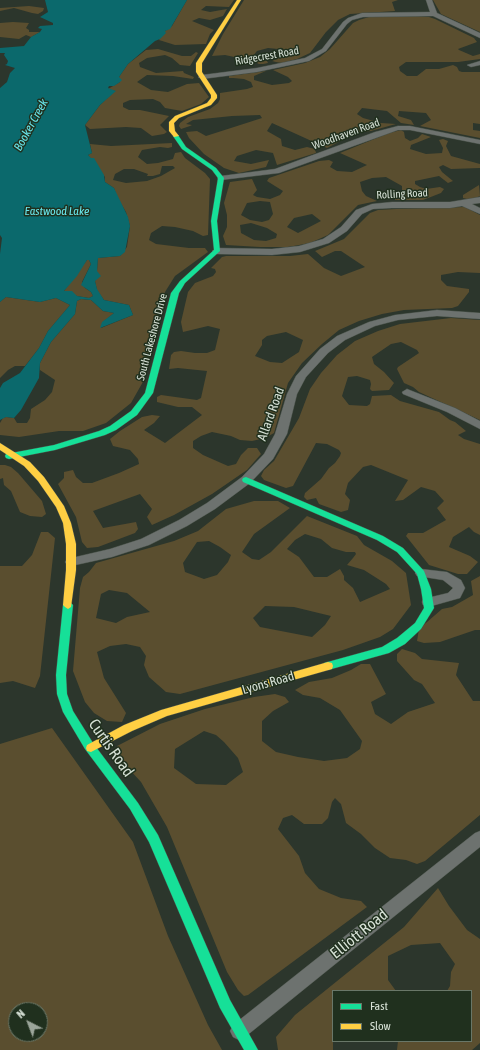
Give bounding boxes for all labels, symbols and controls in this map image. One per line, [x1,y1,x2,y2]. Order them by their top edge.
street label: Ridgecrest Road [234,44,300,68]
water label: Booker Creek [11,97,51,153]
street label: Woodhaven Road [310,116,382,152]
street label: Rolling Road [376,186,428,202]
water label: Eastwood Lake [25,204,89,218]
street label: South Lakeshore Drive [134,292,170,382]
street label: Allard Road [254,385,288,443]
street label: Lyons Road [240,668,296,698]
street label: Curtis Road [84,715,138,781]
street label: Elliott Road [326,905,392,963]
legend [332,990,472,1042]
text: Fast [370,999,388,1013]
north arrow [8,1002,48,1042]
text: N [14,1007,27,1020]
text: Slow [370,1019,391,1033]

